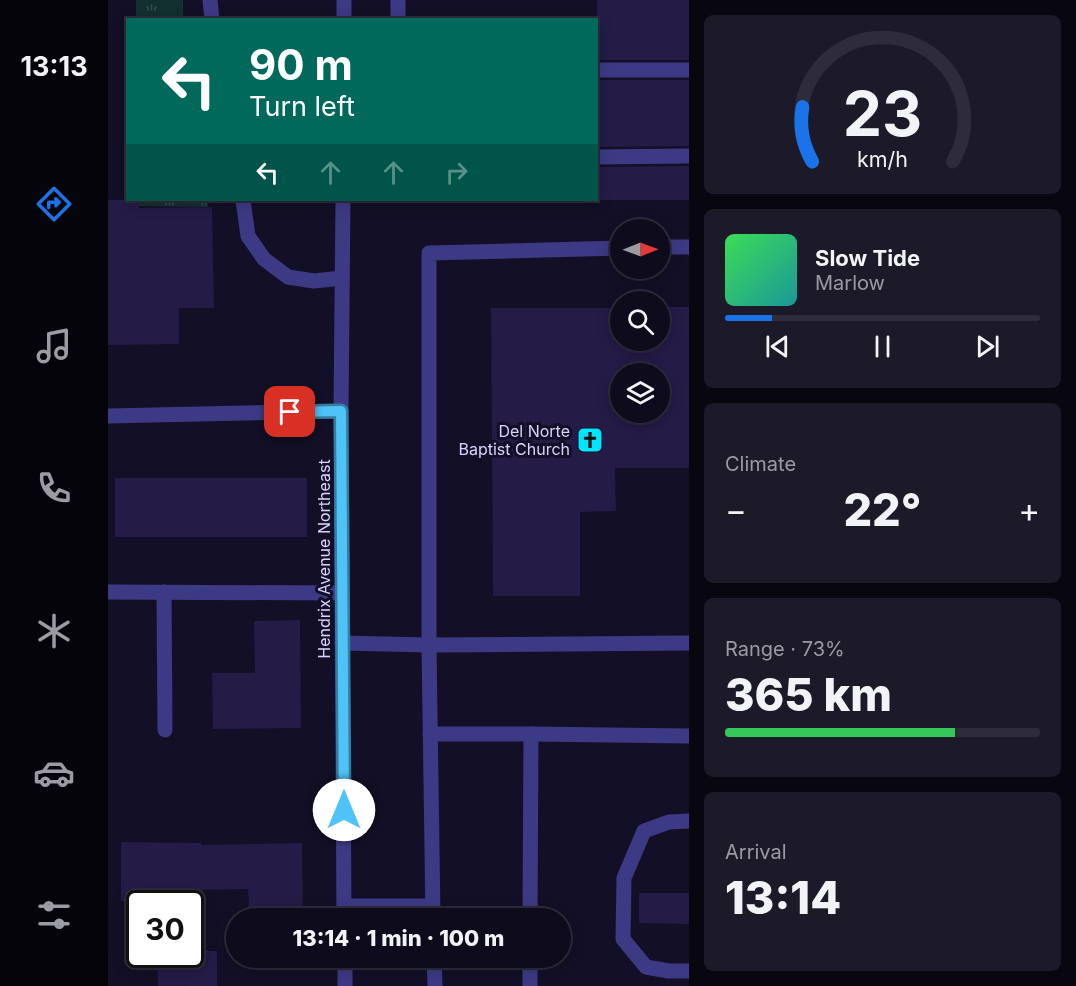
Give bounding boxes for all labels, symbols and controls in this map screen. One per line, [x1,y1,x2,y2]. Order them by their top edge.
text: 90 m [249,39,353,90]
icon: left [150,42,228,120]
text: 13:13 [20,50,88,83]
text: 23 [843,76,922,151]
text: Turn left [249,90,355,123]
text: km/h [857,146,908,172]
icon: left [251,156,284,189]
icon: ahead [314,156,347,189]
icon: ahead [377,156,410,189]
icon: right [440,156,473,189]
icon: directions [33,183,75,225]
north arrow [610,219,670,279]
map controls [610,219,670,423]
text: Slow Tide [815,245,920,271]
text: Marlow [815,271,885,295]
button: search [610,291,670,351]
icon: music [33,325,75,367]
icon: previous [761,330,794,363]
icon: pause [866,330,899,363]
icon: next [971,330,1004,363]
button: layers [610,363,670,423]
pin [264,386,315,437]
icon: arrive [273,395,306,428]
place label: Del Norte Baptist Church [458,421,570,459]
church icon: Del Norte Baptist Church [575,425,605,455]
text: Climate [725,452,796,476]
street label: Hendrix Avenue Northeast [314,459,334,659]
icon: phone [33,467,75,509]
text: 22° [843,482,922,537]
text: − [725,490,747,530]
text: + [1018,490,1040,530]
icon: climate [33,610,75,652]
text: Range · 73% [725,637,845,661]
text: 365 km [725,667,892,722]
icon: car [33,752,75,794]
position arrow [312,778,376,842]
text: Arrival [725,840,787,864]
text: 13:14 [725,870,841,925]
speed limit sign: 30 [126,890,204,968]
icon: filters [33,894,75,936]
text: 13:14 · 1 min · 100 m [292,925,505,951]

